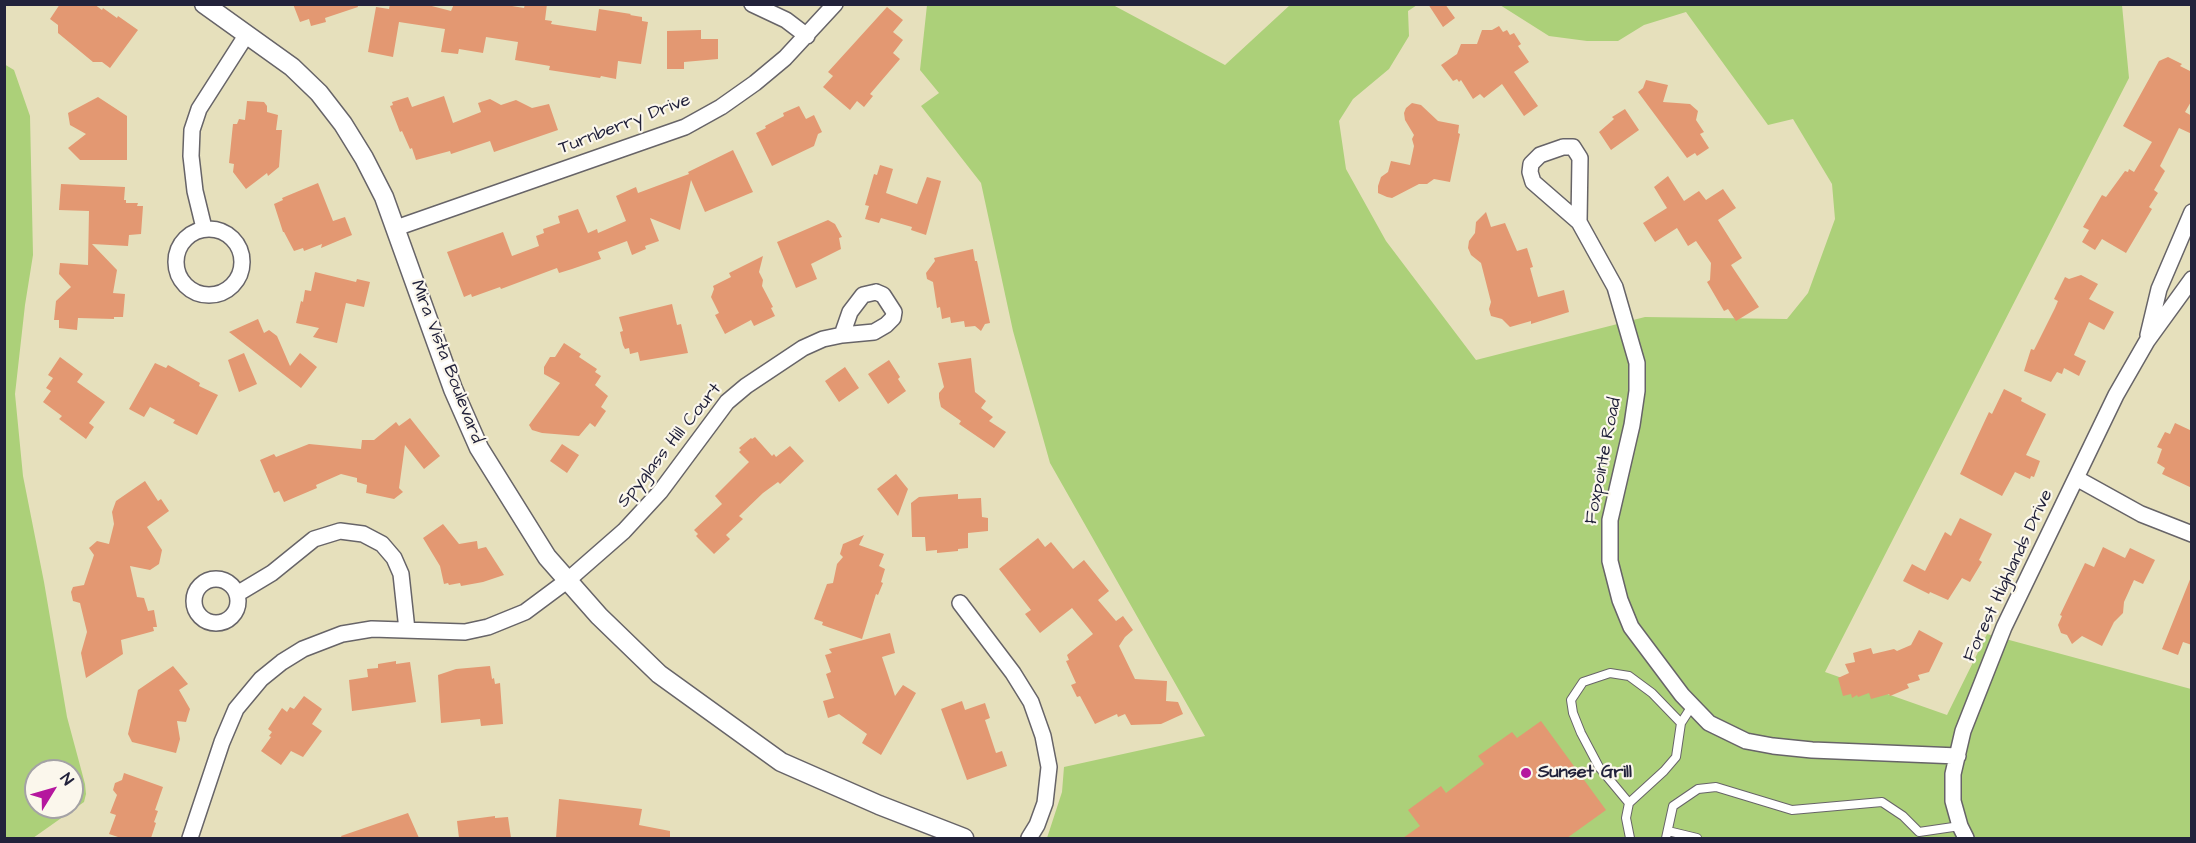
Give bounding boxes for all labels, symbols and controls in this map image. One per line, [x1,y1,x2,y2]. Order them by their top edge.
street label: Turnberry Drive [556,90,694,160]
street label: Mira Vista Boulevard [405,277,487,447]
street label: Spyglass Hill Court [613,379,727,513]
street label: Foxpointe Road [1581,396,1627,526]
street label: Forest Highlands Drive [1960,486,2058,666]
north arrow [24,759,84,819]
place label: Sunset Grill [1538,762,1632,784]
marker: Sunset Grill [1519,766,1533,780]
text: N [55,769,79,790]

